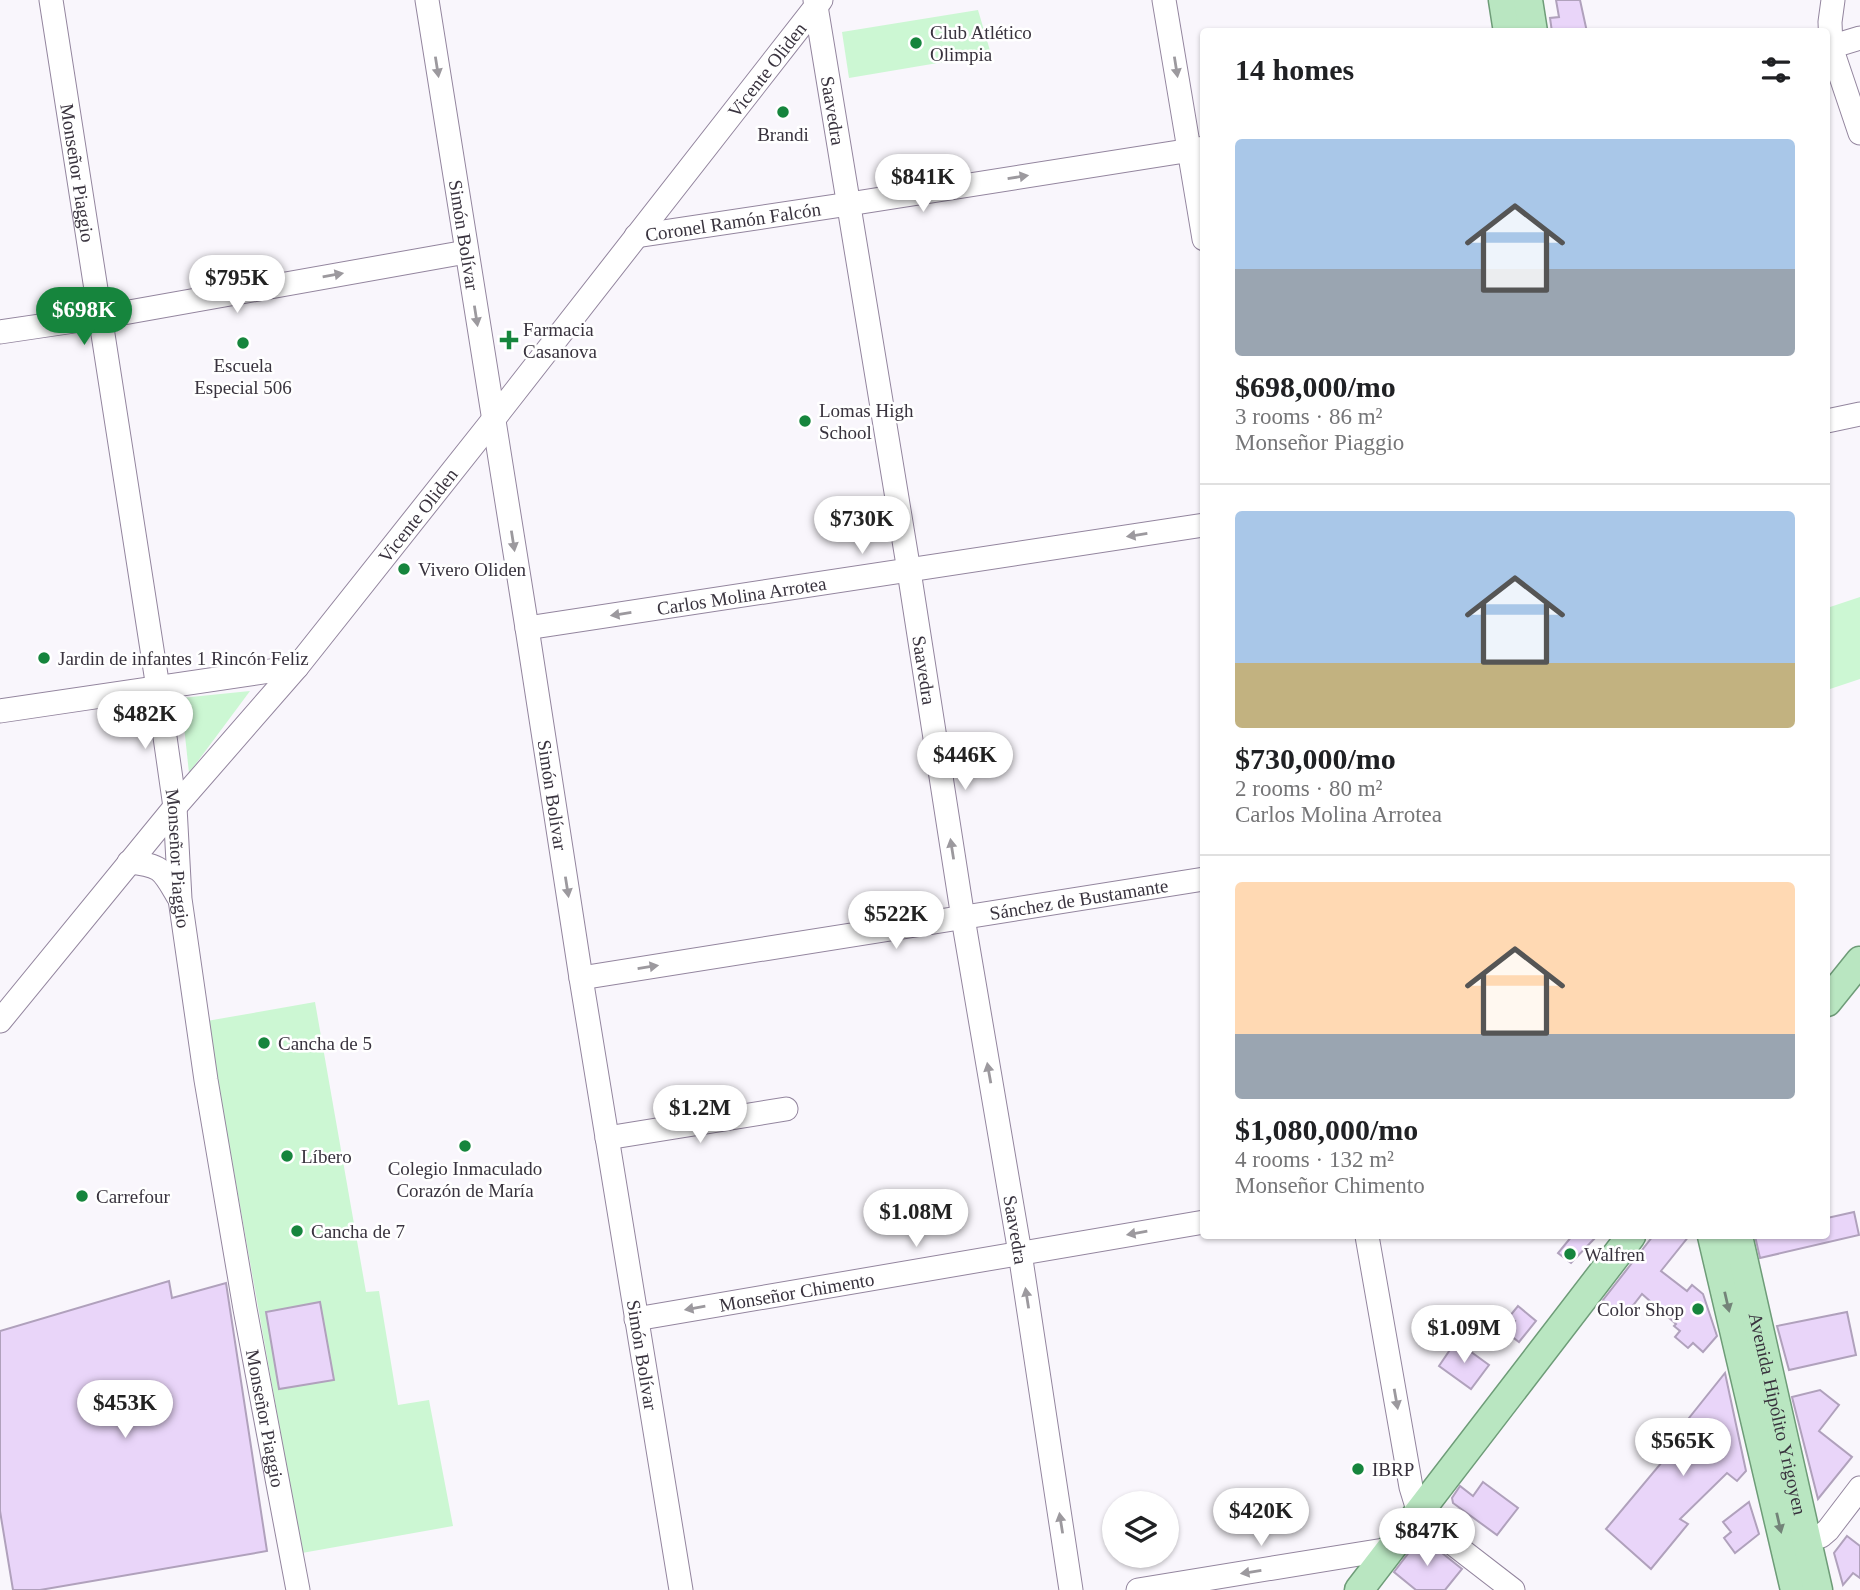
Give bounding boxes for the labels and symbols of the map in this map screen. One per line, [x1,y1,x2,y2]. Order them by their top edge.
street label: Vicente Oliden [723,18,810,121]
place label: Club Atlético Olimpia [930,22,1032,65]
marker: Club Atlético Olimpia [908,35,924,51]
one-way arrow [1171,56,1182,78]
one-way arrow [432,57,443,79]
street label: Saavedra [817,74,849,147]
street label: Monseñor Piaggio [57,102,99,244]
marker: Brandi [775,104,791,120]
place label: Brandi [757,124,809,145]
pin: $841K [874,154,972,214]
one-way arrow [1007,171,1029,182]
street label: Simón Bolívar [445,178,484,292]
street label: Coronel Ramón Falcón [644,198,823,245]
pin: $795K [188,256,286,315]
one-way arrow [322,270,344,281]
pin: $698K [35,288,133,347]
one-way arrow [471,305,482,327]
place label: Farmacia Casanova [523,319,597,362]
marker: Farmacia Casanova [501,332,517,348]
marker: Escuela Especial 506 [235,335,251,351]
place label: Escuela Especial 506 [194,355,292,398]
place label: Lomas High School [819,400,914,443]
marker: Lomas High School [797,413,813,429]
street label: Vicente Oliden [374,463,462,566]
pin: $730K [813,496,911,556]
one-way arrow [508,530,519,552]
one-way arrow [1125,530,1147,541]
place label: Vivero Oliden [418,559,527,580]
marker: Vivero Oliden [396,561,412,577]
street label: Carlos Molina Arrotea [655,572,828,619]
one-way arrow [610,609,632,620]
street label: Saavedra [909,634,940,707]
place label: Jardin de infantes 1 Rincón Feliz [58,648,309,669]
marker: Jardin de infantes 1 Rincón Feliz [36,650,52,666]
pin: $482K [96,692,194,751]
pin: $446K [916,732,1014,792]
street label: Simón Bolívar [534,738,572,852]
street label: Monseñor Piaggio [162,787,195,930]
one-way arrow [946,838,957,860]
street label: Sánchez de Bustamante [988,874,1170,923]
one-way arrow [562,876,573,898]
pin: $522K [847,892,945,951]
one-way arrow [637,961,659,972]
place label: Cancha de 5 [278,1033,372,1054]
marker: Cancha de 5 [256,1035,272,1051]
one-way arrow [983,1062,994,1084]
pin: $1.2M [651,1086,749,1145]
marker: Colegio Inmaculado Corazón de María [457,1138,473,1154]
place label: Líbero [301,1146,352,1167]
marker: Líbero [279,1148,295,1164]
place label: Colegio Inmaculado Corazón de María [388,1158,542,1201]
place label: Carrefour [96,1186,171,1207]
marker: Carrefour [74,1188,90,1204]
pin: $1.08M [859,1190,973,1249]
street label: Saavedra [1000,1194,1032,1266]
place label: Cancha de 7 [311,1221,405,1242]
marker: Cancha de 7 [289,1223,305,1239]
one-way arrow [1126,1228,1148,1239]
place label: Walfren [1584,1244,1645,1265]
marker: Walfren [1562,1246,1578,1262]
street label: Monseñor Chimento [718,1268,876,1315]
one-way arrow [1021,1287,1032,1309]
one-way arrow [1722,1291,1733,1313]
street label: Simón Bolívar [623,1298,662,1412]
place label: Color Shop [1597,1299,1684,1320]
marker: Color Shop [1690,1301,1706,1317]
one-way arrow [684,1303,706,1314]
pin: $1.09M [1407,1306,1521,1365]
street label: Avenida Hipólito Yrigoyen [1745,1310,1811,1517]
street label: Monseñor Piaggio [242,1348,289,1489]
pin: $453K [76,1380,174,1440]
one-way arrow [1391,1388,1402,1410]
pin: $565K [1634,1418,1732,1478]
place label: IBRP [1372,1459,1414,1480]
marker: IBRP [1350,1461,1366,1477]
pin: $420K [1212,1488,1310,1548]
pin: $847K [1378,1508,1476,1568]
one-way arrow [1055,1511,1066,1533]
one-way arrow [1774,1513,1785,1535]
one-way arrow [1239,1567,1261,1578]

